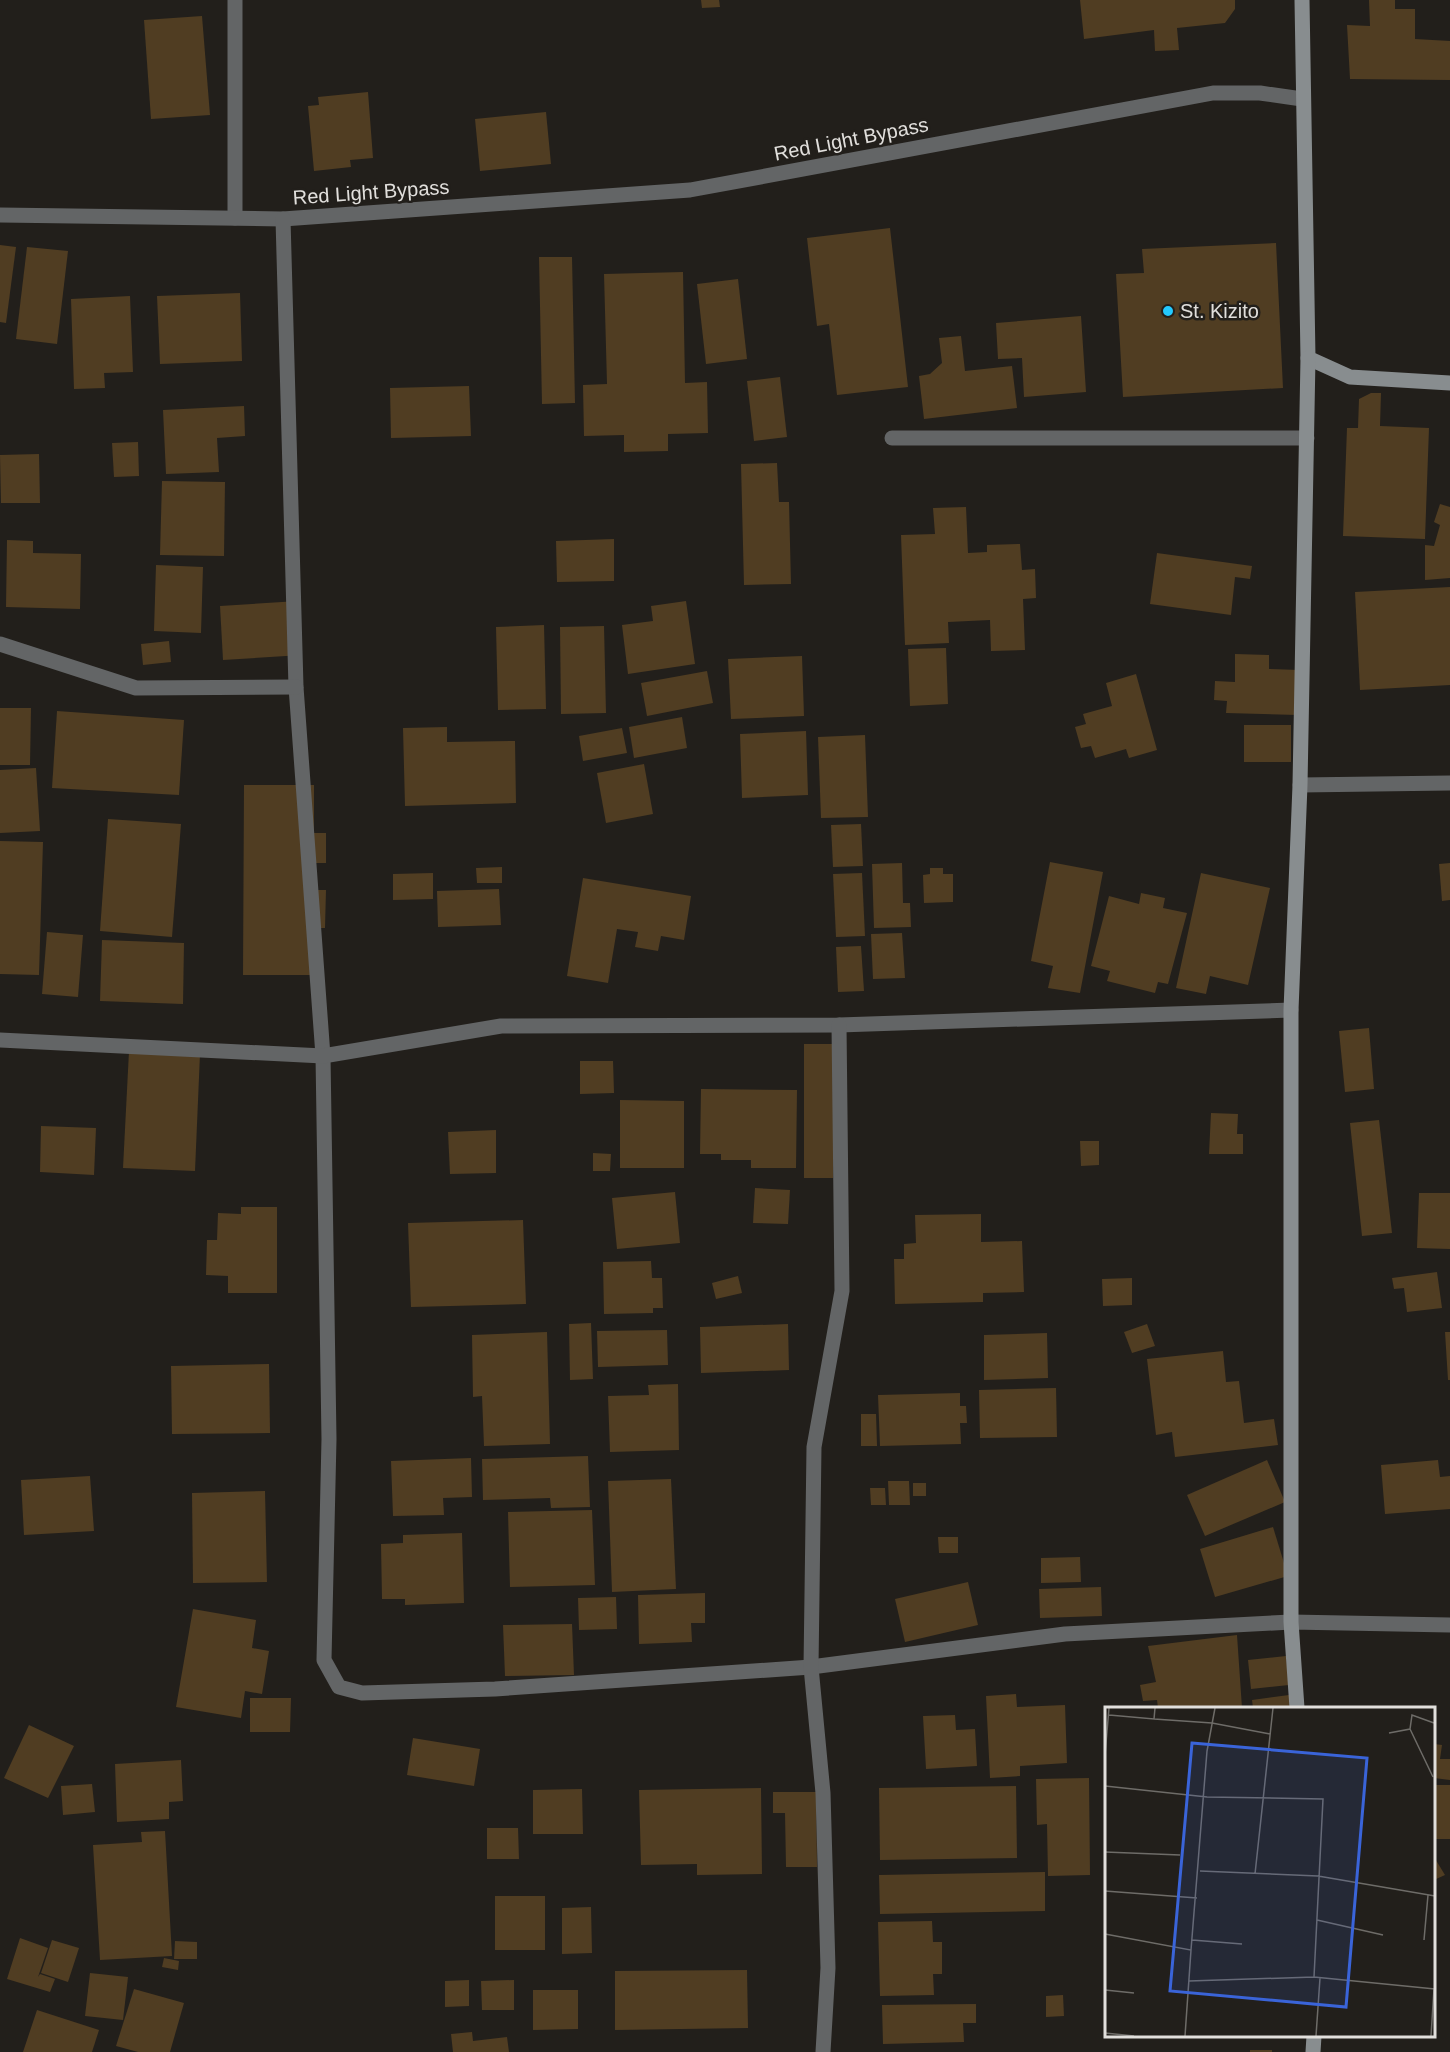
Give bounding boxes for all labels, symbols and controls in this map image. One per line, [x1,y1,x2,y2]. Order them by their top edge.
street label: Red Light Bypass [772,113,930,165]
street label: Red Light Bypass [292,176,450,208]
place label: St. Kizito [1180,300,1259,322]
marker: St. Kizito [1161,304,1175,318]
inset map [1105,1707,1435,2037]

